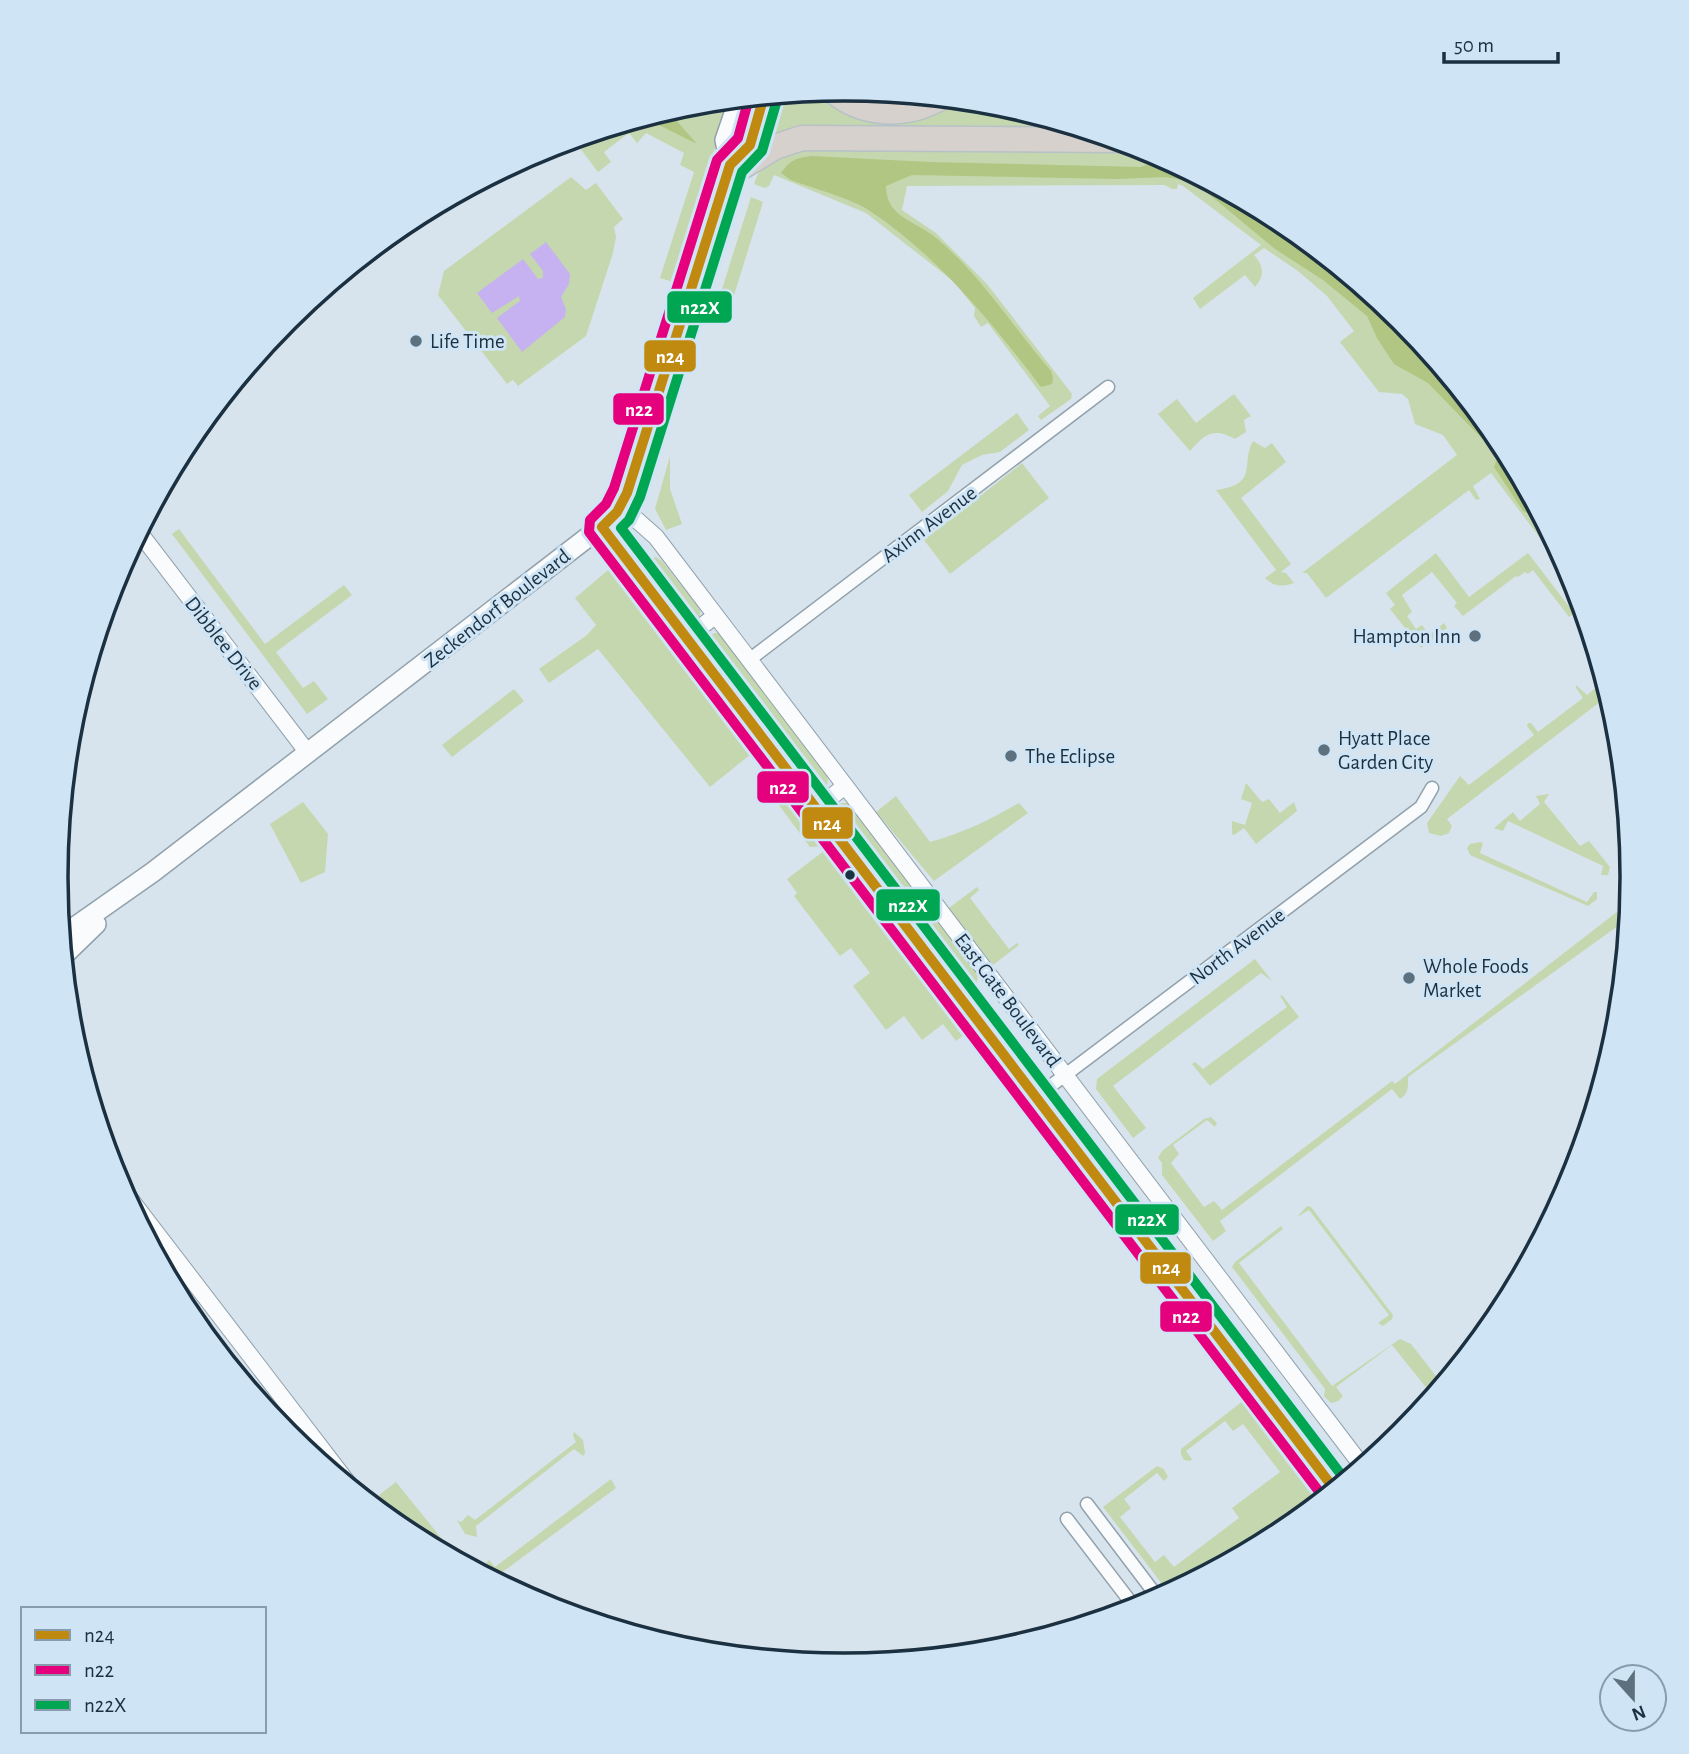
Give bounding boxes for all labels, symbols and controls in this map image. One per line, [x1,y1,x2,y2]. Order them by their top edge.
scale bar [1444,21,1558,65]
text: 50 m [1454,35,1494,56]
line badge: n22X [666,290,733,324]
text: n22X [680,299,720,318]
place label: Life Time [430,331,505,352]
marker: Life Time [408,333,424,349]
line badge: n24 [643,339,697,373]
text: n24 [656,348,685,367]
line badge: n22 [612,392,665,426]
text: n22 [625,401,653,420]
street label: Axinn Avenue [878,482,981,567]
street label: Zeckendorf Boulevard [421,545,574,672]
street label: Dibblee Drive [181,593,266,694]
place label: Hampton Inn [1352,626,1461,647]
marker: Hampton Inn [1467,628,1483,644]
place label: Hyatt Place Garden City [1338,728,1433,773]
marker: Hyatt Place Garden City [1316,742,1332,758]
place label: The Eclipse [1025,746,1115,767]
marker: The Eclipse [1003,748,1019,764]
line badge: n22 [756,770,810,804]
text: n22 [769,779,797,798]
line badge: n24 [801,806,854,840]
text: n24 [813,815,842,834]
unlabelled marker [843,868,857,882]
line badge: n22X [875,888,941,922]
text: n22X [888,897,928,916]
street label: North Avenue [1186,904,1289,989]
street label: East Gate Boulevard [951,929,1065,1071]
place label: Whole Foods Market [1423,956,1529,1001]
marker: Whole Foods Market [1401,970,1417,986]
line badge: n22X [1114,1203,1180,1236]
text: n22X [1127,1211,1167,1230]
line badge: n24 [1139,1251,1192,1285]
text: n24 [1152,1259,1181,1278]
line badge: n22 [1159,1300,1213,1333]
text: n22 [1172,1308,1200,1327]
legend [21,1607,266,1733]
text: n24 [84,1625,115,1646]
text: n22 [84,1660,114,1681]
north arrow [1598,1663,1668,1733]
text: n22X [84,1695,126,1716]
text: N [1629,1701,1648,1724]

